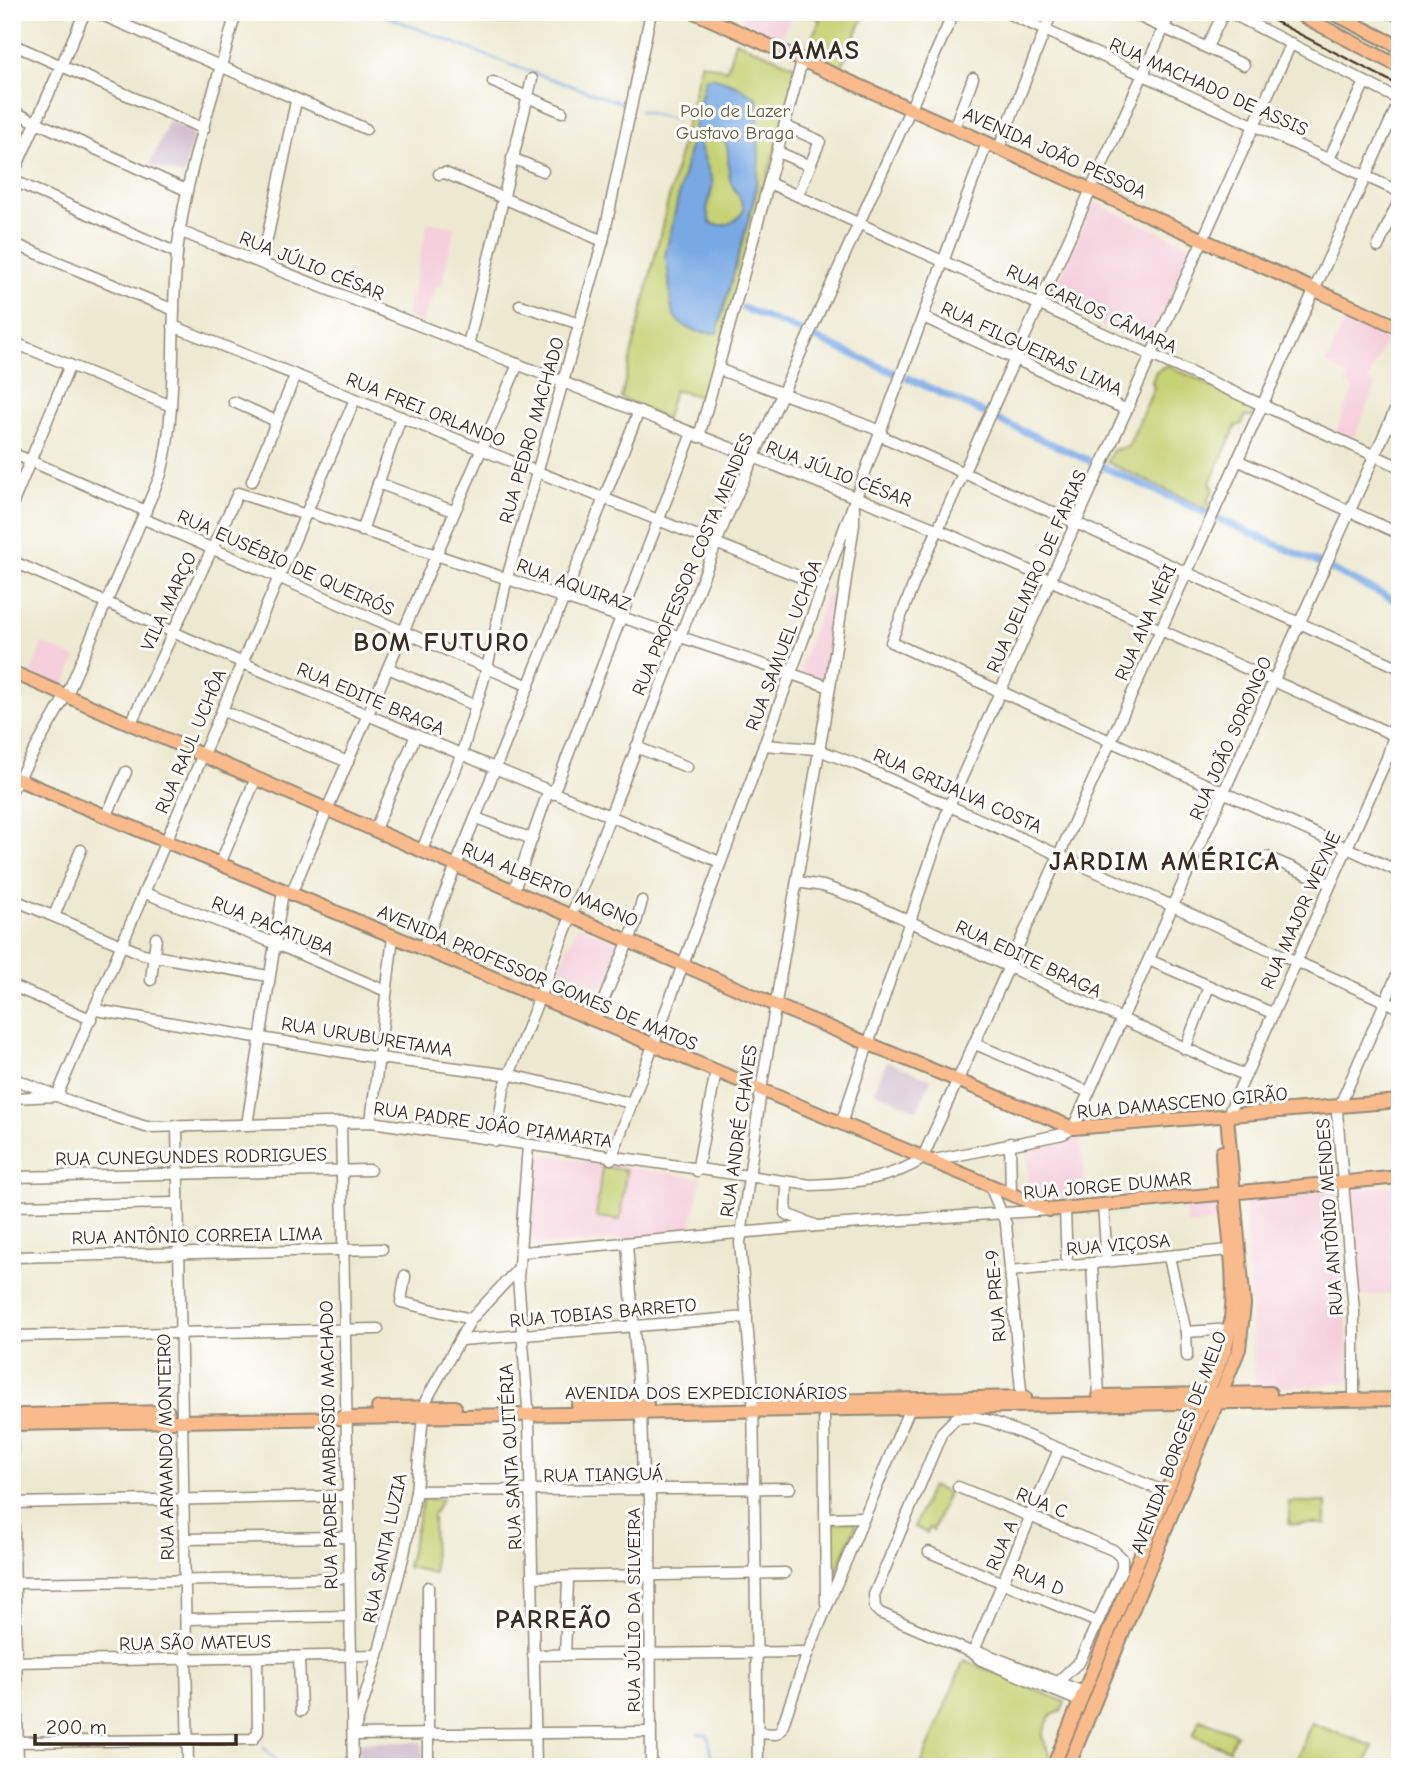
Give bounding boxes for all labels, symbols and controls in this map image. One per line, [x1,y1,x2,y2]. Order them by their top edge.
street label: RUA MACHADO DE ASSIS [1106,33,1311,141]
district label: DAMAS [771,36,861,66]
park label: Polo de Lazer Gustavo Braga [676,100,794,144]
street label: AVENIDA JOÃO PESSOA [960,103,1149,203]
street label: RUA JÚLIO CÉSAR [236,227,387,305]
street label: RUA CARLOS CÂMARA [1003,260,1180,358]
street label: RUA FILGUEIRAS LIMA [937,297,1126,401]
street label: RUA PEDRO MACHADO [495,334,569,526]
street label: RUA FREI ORLANDO [343,368,508,452]
street label: RUA PROFESSOR COSTA MENDES [628,430,758,699]
street label: RUA JÚLIO CÉSAR [763,436,915,512]
street label: RUA DELMIRO DE FARIAS [982,467,1092,676]
street label: RUA EUSÉBIO DE QUEIRÓS [174,505,397,621]
street label: VILA MARÇO [136,548,201,654]
street label: RUA AQUIRAZ [514,554,634,616]
street label: RUA SAMUEL UCHÔA [741,557,827,734]
street label: RUA ANA NÉRI [1110,561,1181,684]
district label: BOM FUTURO [353,628,531,658]
street label: RUA JOÃO SORONGO [1185,653,1277,824]
street label: RUA EDITE BRAGA [293,658,448,740]
street label: RUA RAUL UCHÔA [151,666,231,817]
street label: RUA GRIJALVA COSTA [870,744,1045,838]
street label: RUA MAJOR WEYNE [1256,828,1346,993]
street label: RUA ALBERTO MAGNO [458,838,641,932]
district label: JARDIM AMÉRICA [1049,846,1281,877]
street label: RUA PACATUBA [208,891,337,960]
street label: AVENIDA PROFESSOR GOMES DE MATOS [374,900,701,1056]
street label: RUA EDITE BRAGA [952,915,1105,1002]
street label: RUA URUBURETAMA [280,1013,454,1061]
street label: RUA ANDRÉ CHAVES [716,1043,762,1219]
street label: RUA DAMASCENO GIRÃO [1076,1083,1289,1123]
street label: RUA PADRE JOÃO PIAMARTA [372,1097,614,1153]
street label: RUA ANTÔNIO MENDES [1312,1117,1348,1316]
street label: RUA CUNEGUNDES RODRIGUES [55,1144,327,1170]
street label: RUA JORGE DUMAR [1022,1168,1192,1204]
street label: RUA ANTÔNIO CORREIA LIMA [71,1223,323,1249]
street label: RUA VIÇOSA [1065,1230,1171,1260]
street label: RUA PRE-9 [981,1249,1011,1343]
street label: RUA TOBIAS BARRETO [509,1294,698,1332]
street label: RUA PADRE AMBRÓSIO MACHADO [315,1300,343,1590]
street label: AVENIDA BORGES DE MELO [1126,1328,1232,1557]
street label: RUA ARMANDO MONTEIRO [153,1333,179,1561]
street label: RUA SANTA QUITÉRIA [495,1363,527,1551]
street label: AVENIDA DOS EXPEDICIONÁRIOS [565,1382,847,1404]
street label: RUA TIANGUÁ [543,1463,663,1487]
street label: RUA SANTA LUZIA [358,1471,412,1625]
street label: RUA C [1013,1483,1071,1523]
street label: RUA JÚLIO DA SILVEIRA [623,1507,645,1713]
street label: RUA A [982,1517,1022,1574]
street label: RUA D [1010,1559,1068,1601]
district label: PARREÃO [495,1604,613,1635]
street label: RUA SÃO MATEUS [119,1631,271,1655]
scale bar [35,1702,236,1746]
text: 200 m [46,1715,107,1739]

